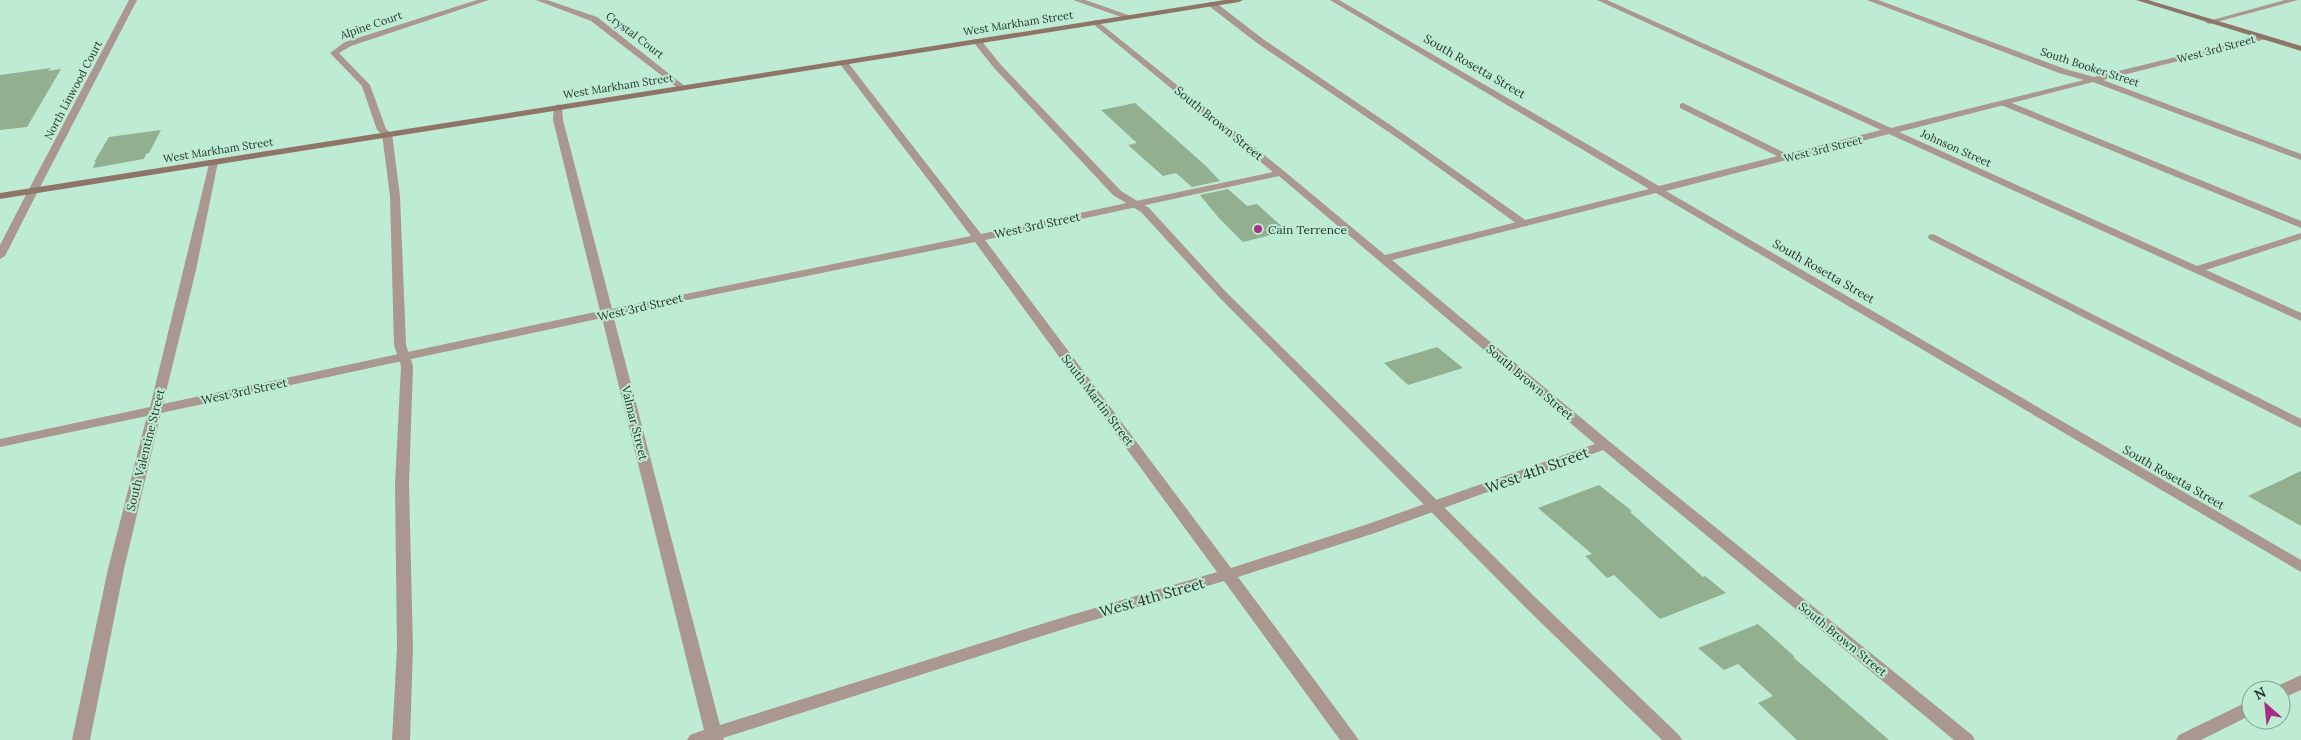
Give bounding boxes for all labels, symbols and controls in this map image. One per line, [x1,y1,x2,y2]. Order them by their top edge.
street label: West Markham Street [962,7,1075,39]
street label: Alpine Court [337,8,405,43]
street label: Crystal Court [603,9,667,62]
street label: South Rosetta Street [1421,31,1529,101]
street label: West 3rd Street [2175,32,2257,66]
street label: North Linwood Court [41,37,105,142]
street label: South Booker Street [2039,44,2142,90]
street label: West Markham Street [562,70,675,102]
street label: South Brown Street [1172,83,1267,163]
street label: Johnson Street [1918,126,1994,170]
street label: West 3rd Street [1782,132,1864,165]
street label: West Markham Street [162,134,275,166]
street label: West 3rd Street [993,208,1082,241]
place label: Cain Terrence [1268,222,1347,237]
marker: Cain Terrence [1252,223,1264,235]
street label: South Rosetta Street [1770,236,1878,306]
street label: West 3rd Street [596,290,685,324]
street label: South Brown Street [1483,341,1577,423]
street label: South Martin Street [1059,351,1138,449]
street label: West 3rd Street [200,374,289,407]
street label: Valmar Street [618,383,652,462]
street label: South Valentine Street [123,387,168,513]
street label: West 4th Street [1483,442,1591,497]
street label: South Rosetta Street [2120,442,2228,512]
street label: West 4th Street [1097,573,1207,621]
street label: South Brown Street [1796,599,1891,679]
north arrow [2241,680,2291,730]
text: N [2251,683,2269,704]

